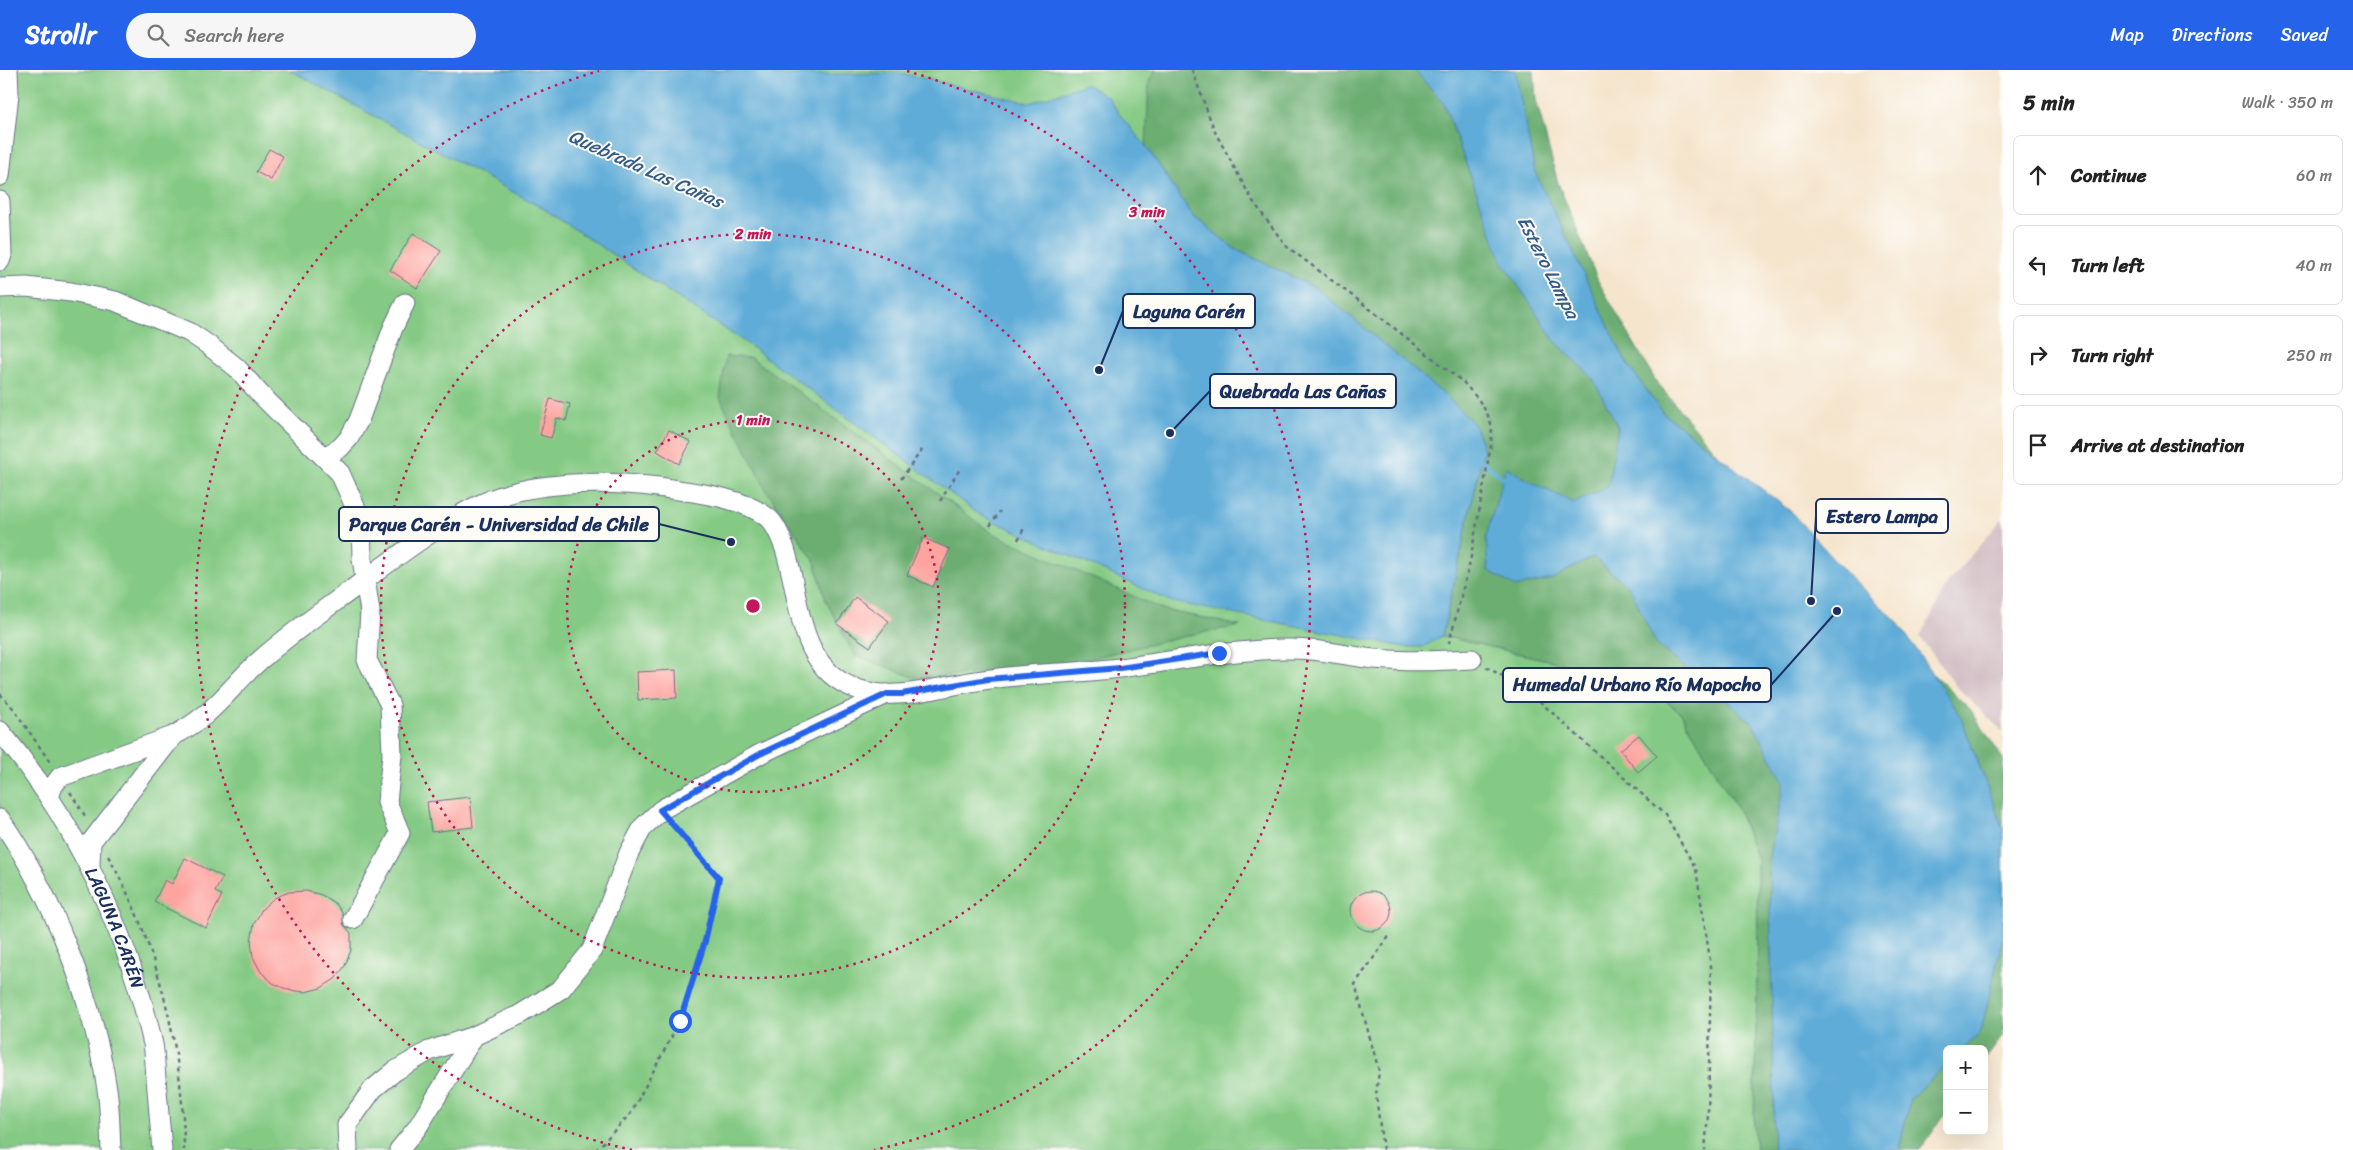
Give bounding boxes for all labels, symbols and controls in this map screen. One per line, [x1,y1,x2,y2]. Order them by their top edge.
search box [126,13,476,58]
text: Strollr [25,14,96,56]
text: Search here [184,19,284,52]
text: Map [2111,19,2144,51]
text: Directions [2172,19,2253,51]
text: Saved [2281,19,2328,51]
icon: search [144,21,172,49]
text: 5 min [2023,84,2075,122]
text: Walk · 350 m [2242,88,2333,117]
water label: Quebrada Las Cañas [563,120,731,218]
text: Continue [2071,159,2147,192]
icon: ahead [2024,161,2052,189]
text: 60 m [2296,161,2332,190]
text: 3 min [1128,199,1166,225]
water label: Estero Lampa [1508,210,1589,326]
text: 2 min [734,221,772,247]
text: Turn left [2071,249,2144,282]
icon: left [2024,251,2052,279]
text: 40 m [2295,251,2332,280]
callout: Laguna Carén [1123,294,1255,328]
text: Laguna Carén [1133,295,1246,328]
text: Turn right [2071,339,2153,372]
icon: right [2024,341,2052,369]
text: 250 m [2286,341,2332,370]
callout: Quebrada Las Cañas [1210,374,1396,408]
text: Quebrada Las Cañas [1220,375,1387,408]
text: 1 min [736,407,771,433]
text: Arrive at destination [2071,429,2244,462]
icon: arrive [2024,431,2052,459]
callout: Estero Lampa [1816,499,1948,533]
text: Estero Lampa [1826,500,1939,533]
callout: Parque Carén - Universidad de Chile [339,507,659,541]
text: Parque Carén - Universidad de Chile [349,508,649,541]
centre of rings [744,597,762,615]
route end [1208,642,1231,665]
callout: Humedal Urbano Río Mapocho [1503,668,1771,702]
text: Humedal Urbano Río Mapocho [1512,668,1762,701]
street label: LAGUNA CARÉN [76,861,153,993]
route start [669,1010,692,1033]
map controls [1943,1045,1988,1135]
button: + [1943,1045,1988,1090]
button: − [1943,1090,1988,1135]

